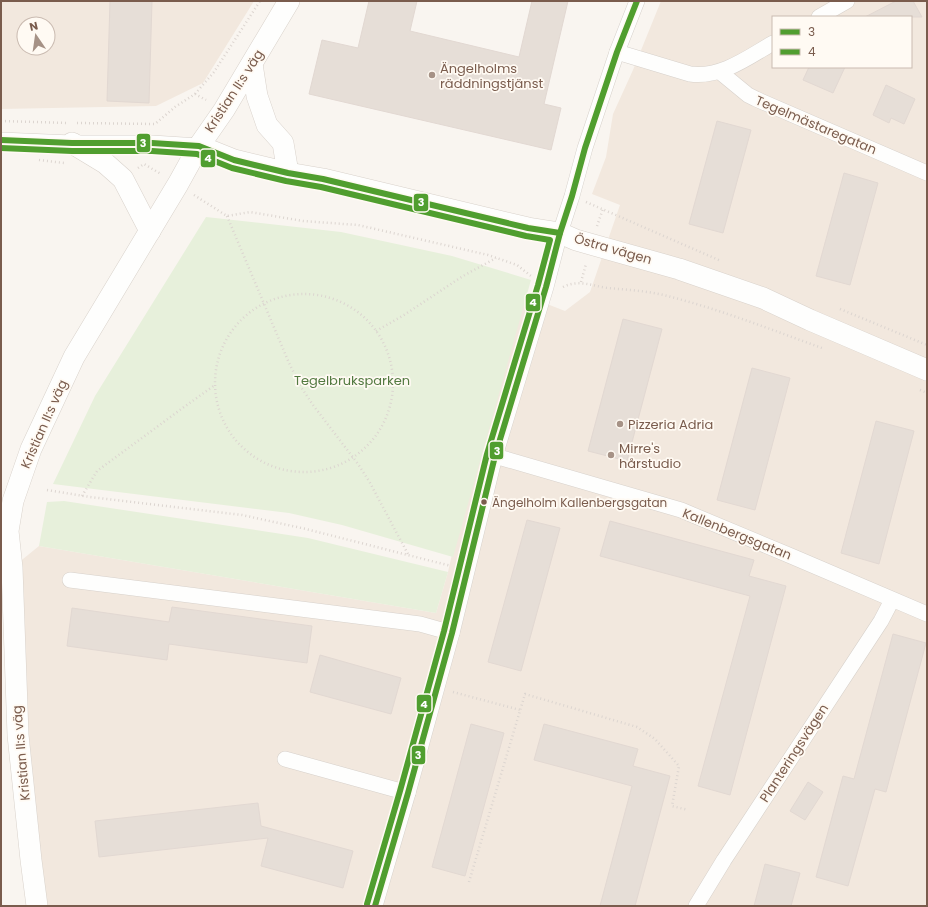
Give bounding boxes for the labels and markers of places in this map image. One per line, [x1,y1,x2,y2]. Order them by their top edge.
place label: Ängelholms räddningstjänst [440,59,543,93]
marker: Ängelholms räddningstjänst [427,70,437,80]
place label: Pizzeria Adria [628,415,713,434]
marker: Pizzeria Adria [615,419,625,429]
place label: Mirre's hårstudio [619,439,681,473]
marker: Mirre's hårstudio [606,450,616,460]
place label: Ängelholm Kallenbergsgatan [492,494,667,511]
marker: Ängelholm Kallenbergsgatan [479,497,489,507]

